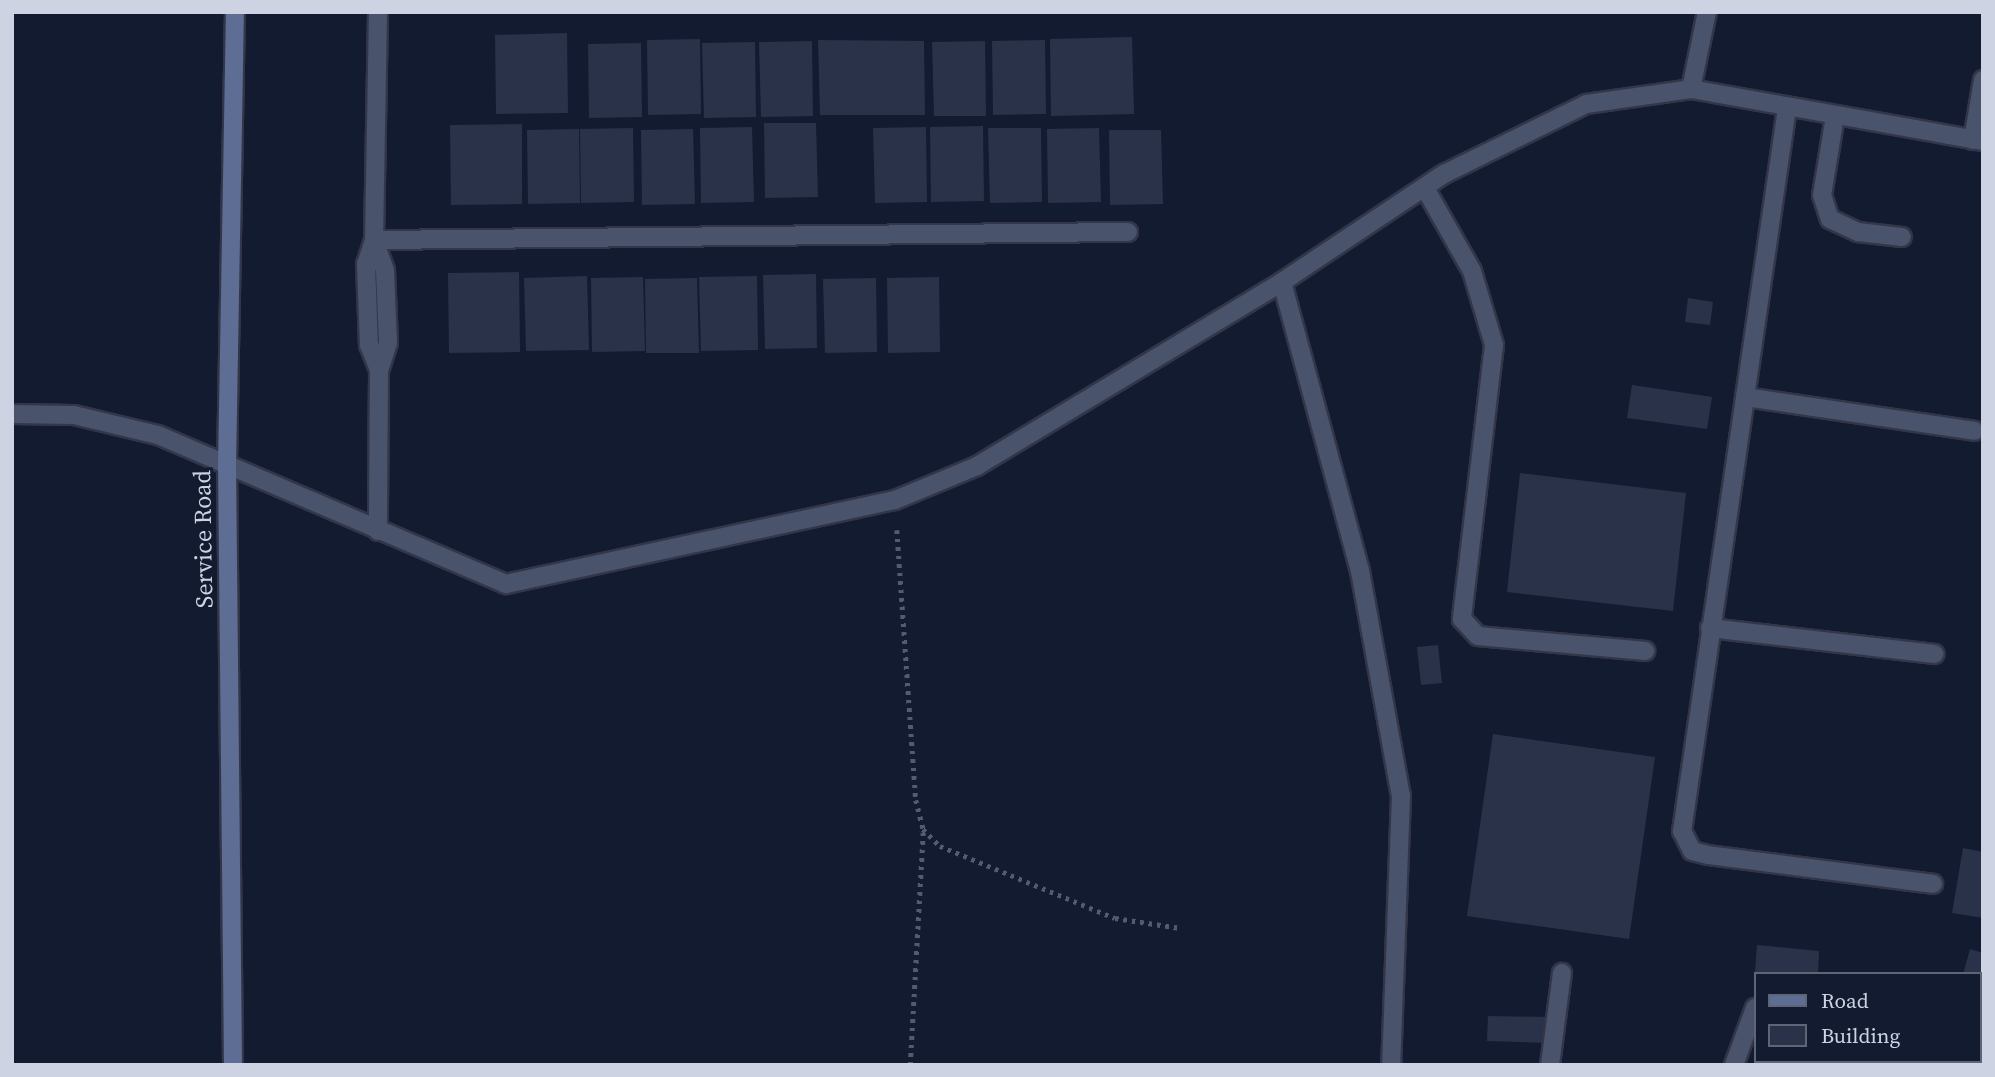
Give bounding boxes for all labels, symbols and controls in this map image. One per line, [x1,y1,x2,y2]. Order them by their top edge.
street label: Service Road [187,470,219,608]
legend [1754,972,1981,1063]
text: Road [1821,986,1869,1015]
text: Building [1821,1021,1900,1050]

